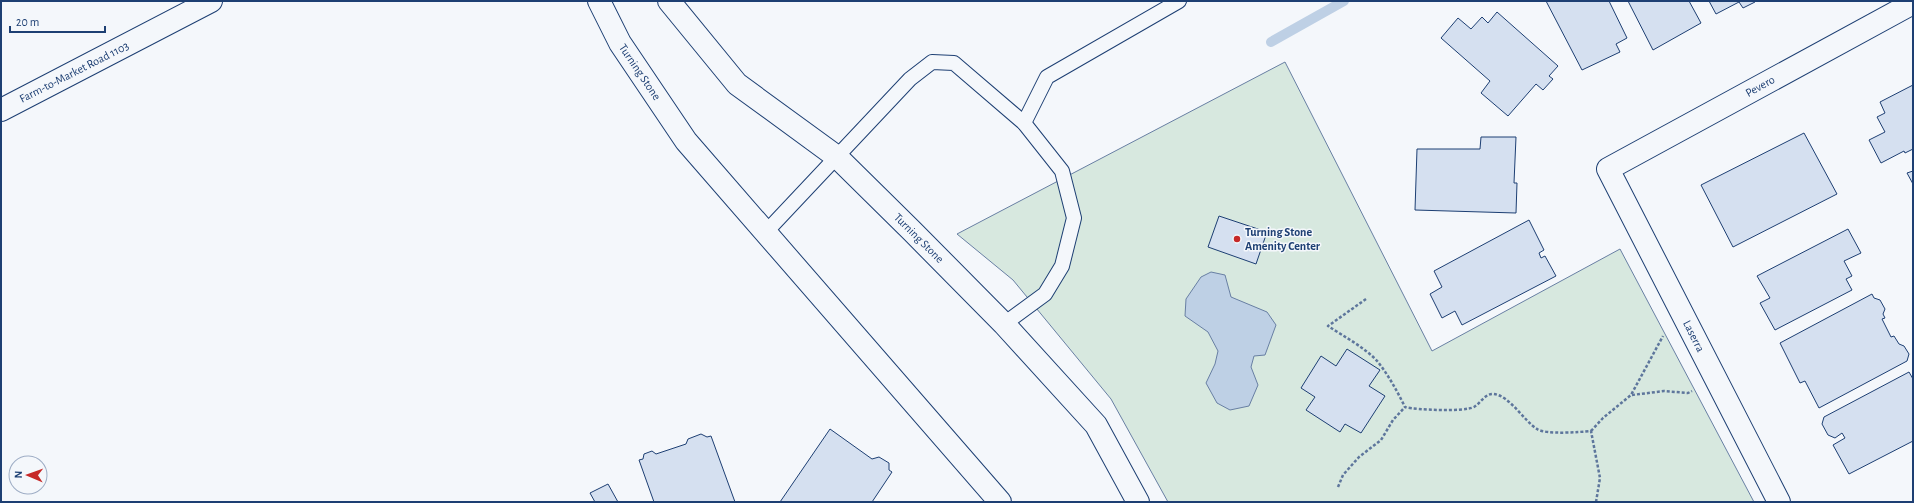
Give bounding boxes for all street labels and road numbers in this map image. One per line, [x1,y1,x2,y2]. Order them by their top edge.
street label: Farm-to-Market Road 1103 [17,39,131,105]
street label: Turning Stone [617,42,663,102]
street label: Pevero [1743,73,1777,99]
street label: Turning Stone [892,211,946,265]
street label: Laserra [1681,318,1707,354]

